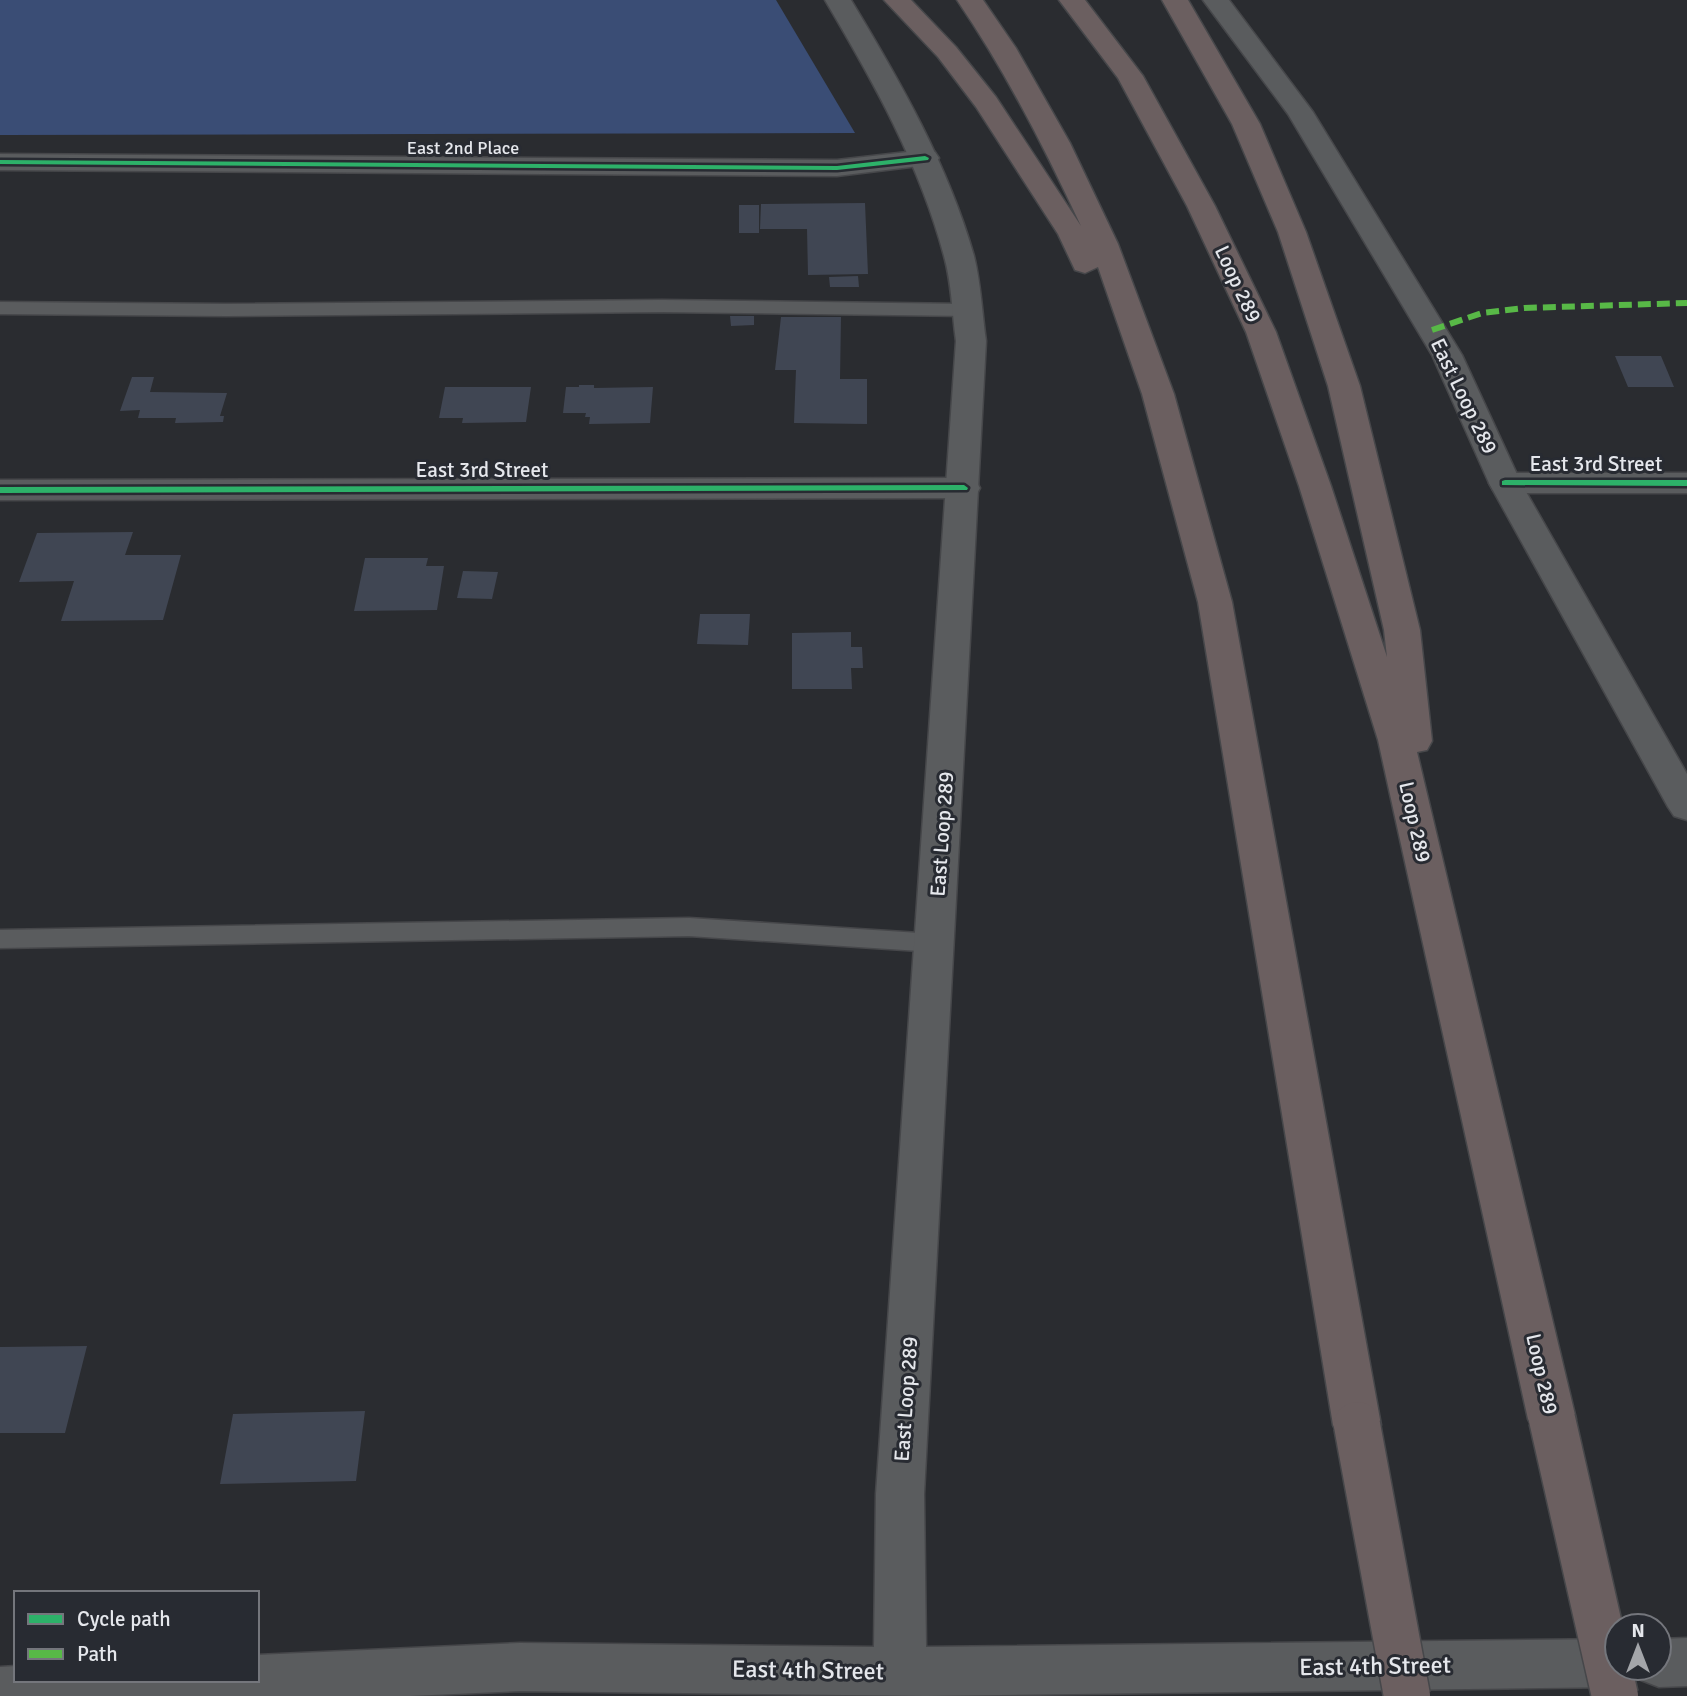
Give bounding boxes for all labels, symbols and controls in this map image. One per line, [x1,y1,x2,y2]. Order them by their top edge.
street label: East 2nd Place [407,137,519,159]
street label: Loop 289 [1209,241,1267,327]
street label: East Loop 289 [1425,334,1503,458]
street label: East 3rd Street [1530,451,1662,477]
street label: East 3rd Street [416,457,548,483]
street label: East Loop 289 [925,770,959,898]
street label: Loop 289 [1393,779,1437,865]
street label: Loop 289 [1520,1331,1564,1417]
street label: East Loop 289 [889,1335,923,1463]
legend [14,1591,259,1682]
text: Cycle path [77,1606,171,1632]
north arrow [1603,1612,1673,1682]
text: N [1631,1619,1645,1643]
text: Path [77,1641,118,1667]
street label: East 4th Street [1299,1650,1451,1682]
street label: East 4th Street [732,1654,884,1686]

